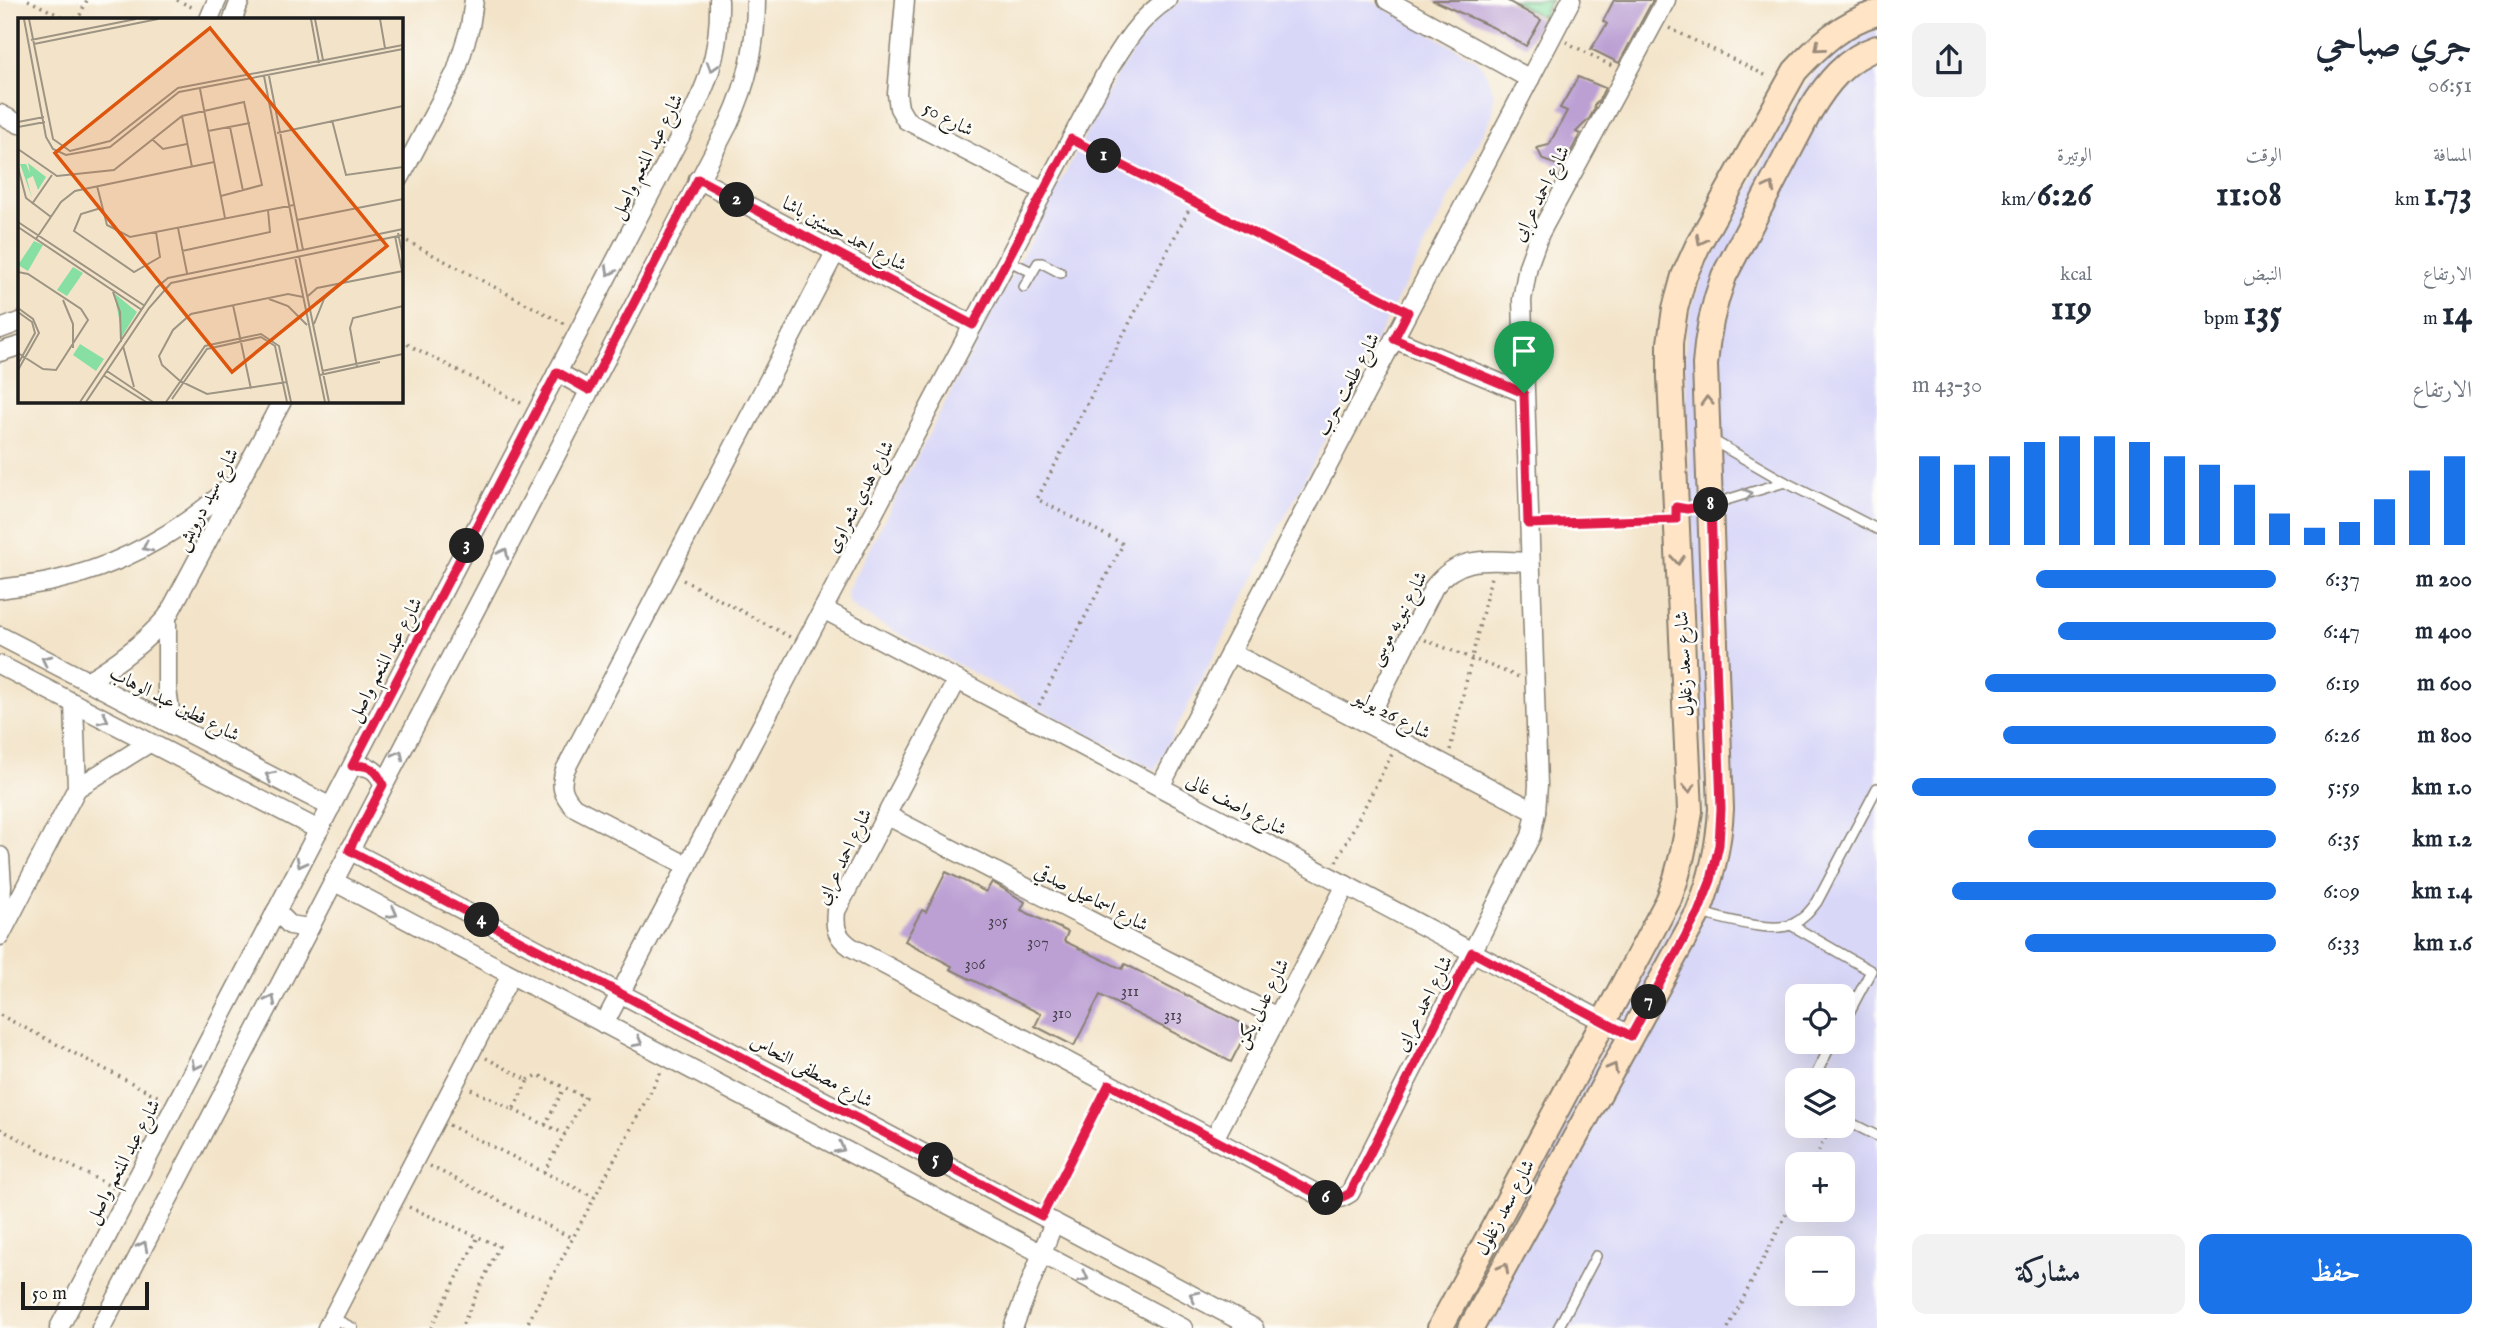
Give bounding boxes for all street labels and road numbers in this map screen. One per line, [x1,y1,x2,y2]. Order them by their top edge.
street label: شارع عبد المنعم واصل [606,90,694,226]
street label: شارع 50 [918,97,977,145]
street label: شارع احمد عرابى [1507,142,1578,247]
street label: شارع احمد حسنين باشا [777,192,911,279]
street label: شارع طلعت حرب [1311,329,1388,442]
street label: شارع هدي شعراوى [821,437,902,558]
street label: شارع سيد درويش [171,444,247,557]
street label: شارع نبويه موسى [1364,568,1435,671]
street label: شارع عبد المنعم واصل [343,594,433,729]
street label: شارع سعد زغلول [1670,611,1702,717]
street label: شارع فطين عبد الوهاب [104,662,243,750]
street label: شارع 26 يوليو [1347,685,1434,748]
street label: شارع واصف غالى [1181,769,1291,844]
street label: شارع احمد عرابى [811,805,880,910]
street label: شارع اسماعيل صدقي [1029,860,1152,940]
street label: شارع احمد عرابى [1390,952,1461,1057]
street label: شارع عدلى يكن [1230,955,1297,1054]
street label: شارع مصطفى النحاس [745,1029,876,1116]
street label: شارع عبد المنعم واصل [81,1096,171,1231]
street label: شارع سعد زغلول [1470,1156,1543,1261]

